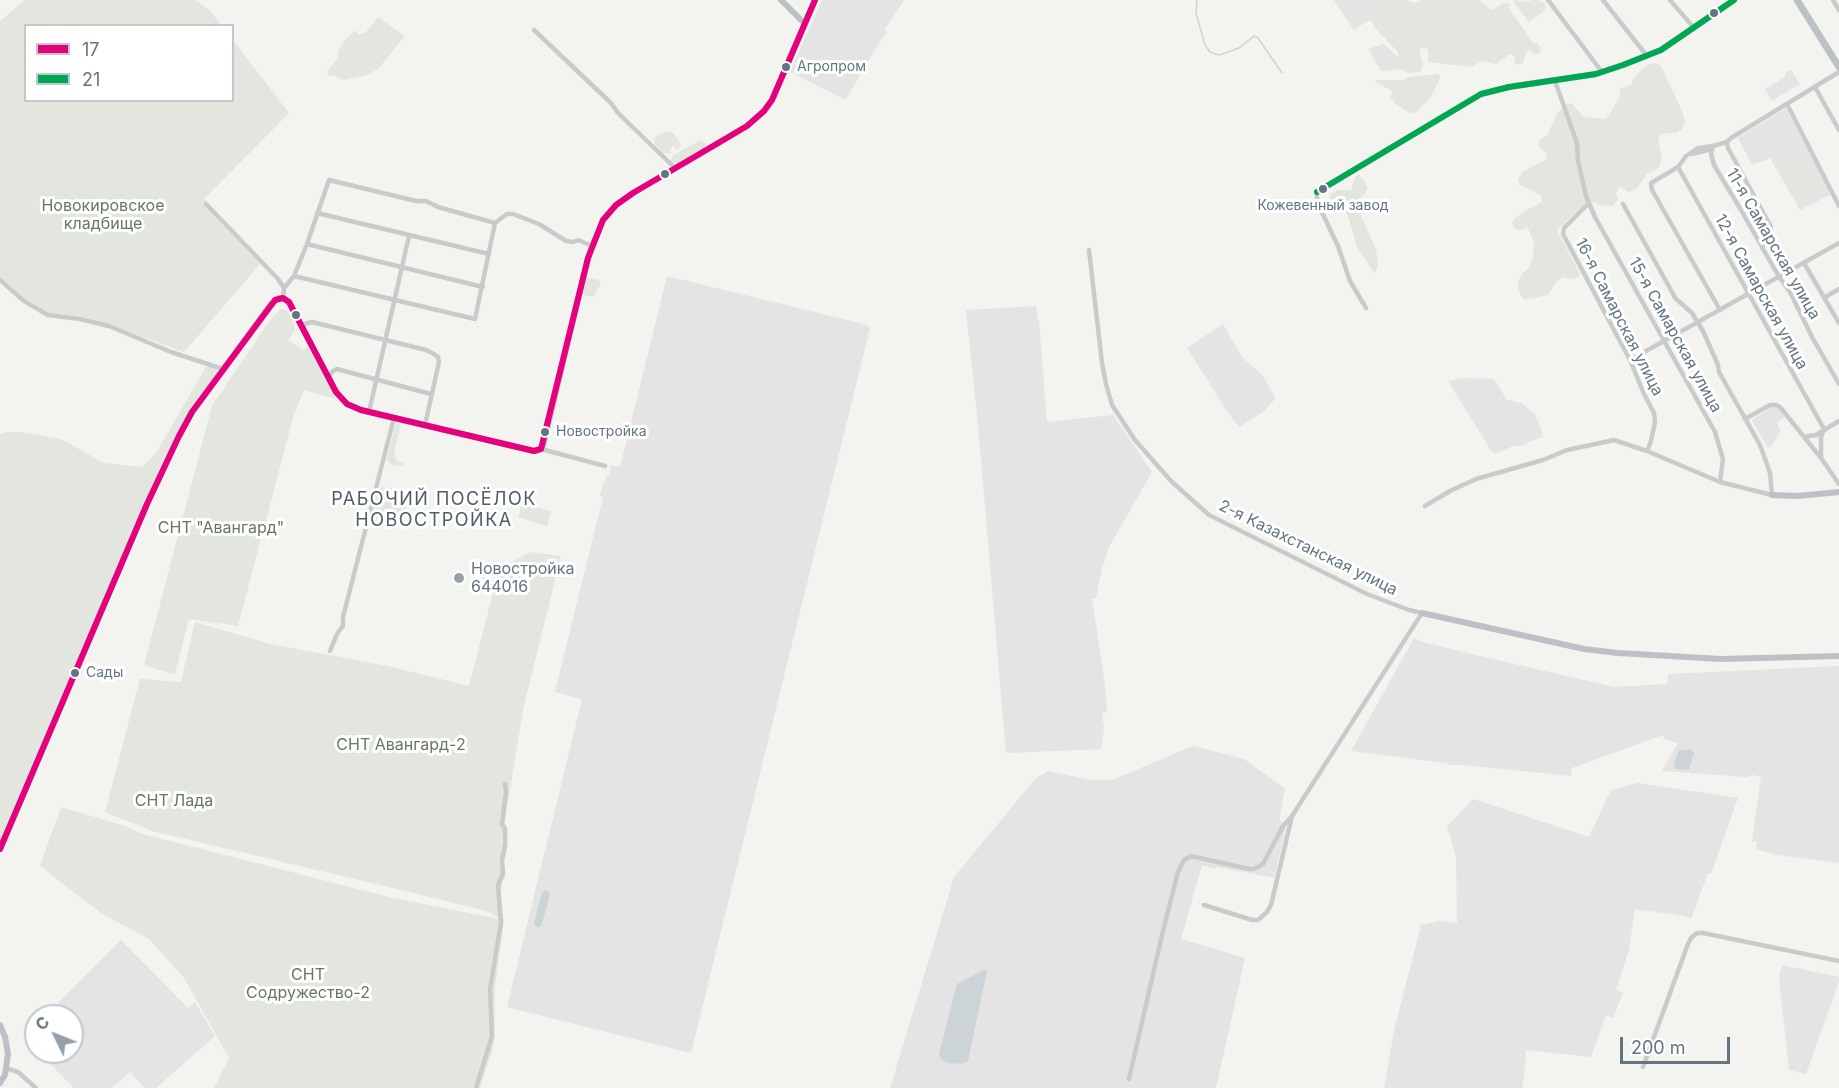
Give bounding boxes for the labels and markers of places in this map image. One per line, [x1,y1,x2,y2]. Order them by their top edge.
unlabelled marker [1708,7,1720,19]
place label: Агропром [797,59,866,75]
marker: Агропром [780,61,792,73]
unlabelled marker [659,168,671,180]
marker: Кожевенный завод [1317,183,1329,195]
place label: Кожевенный завод [1257,198,1389,214]
unlabelled marker [290,309,302,321]
place label: Новостройка [556,424,647,440]
marker: Новостройка [539,426,551,438]
place label: Новостройка 644016 [471,559,574,597]
marker: Новостройка 644016 [452,571,466,585]
place label: Сады [86,665,123,681]
marker: Сады [69,667,81,679]

